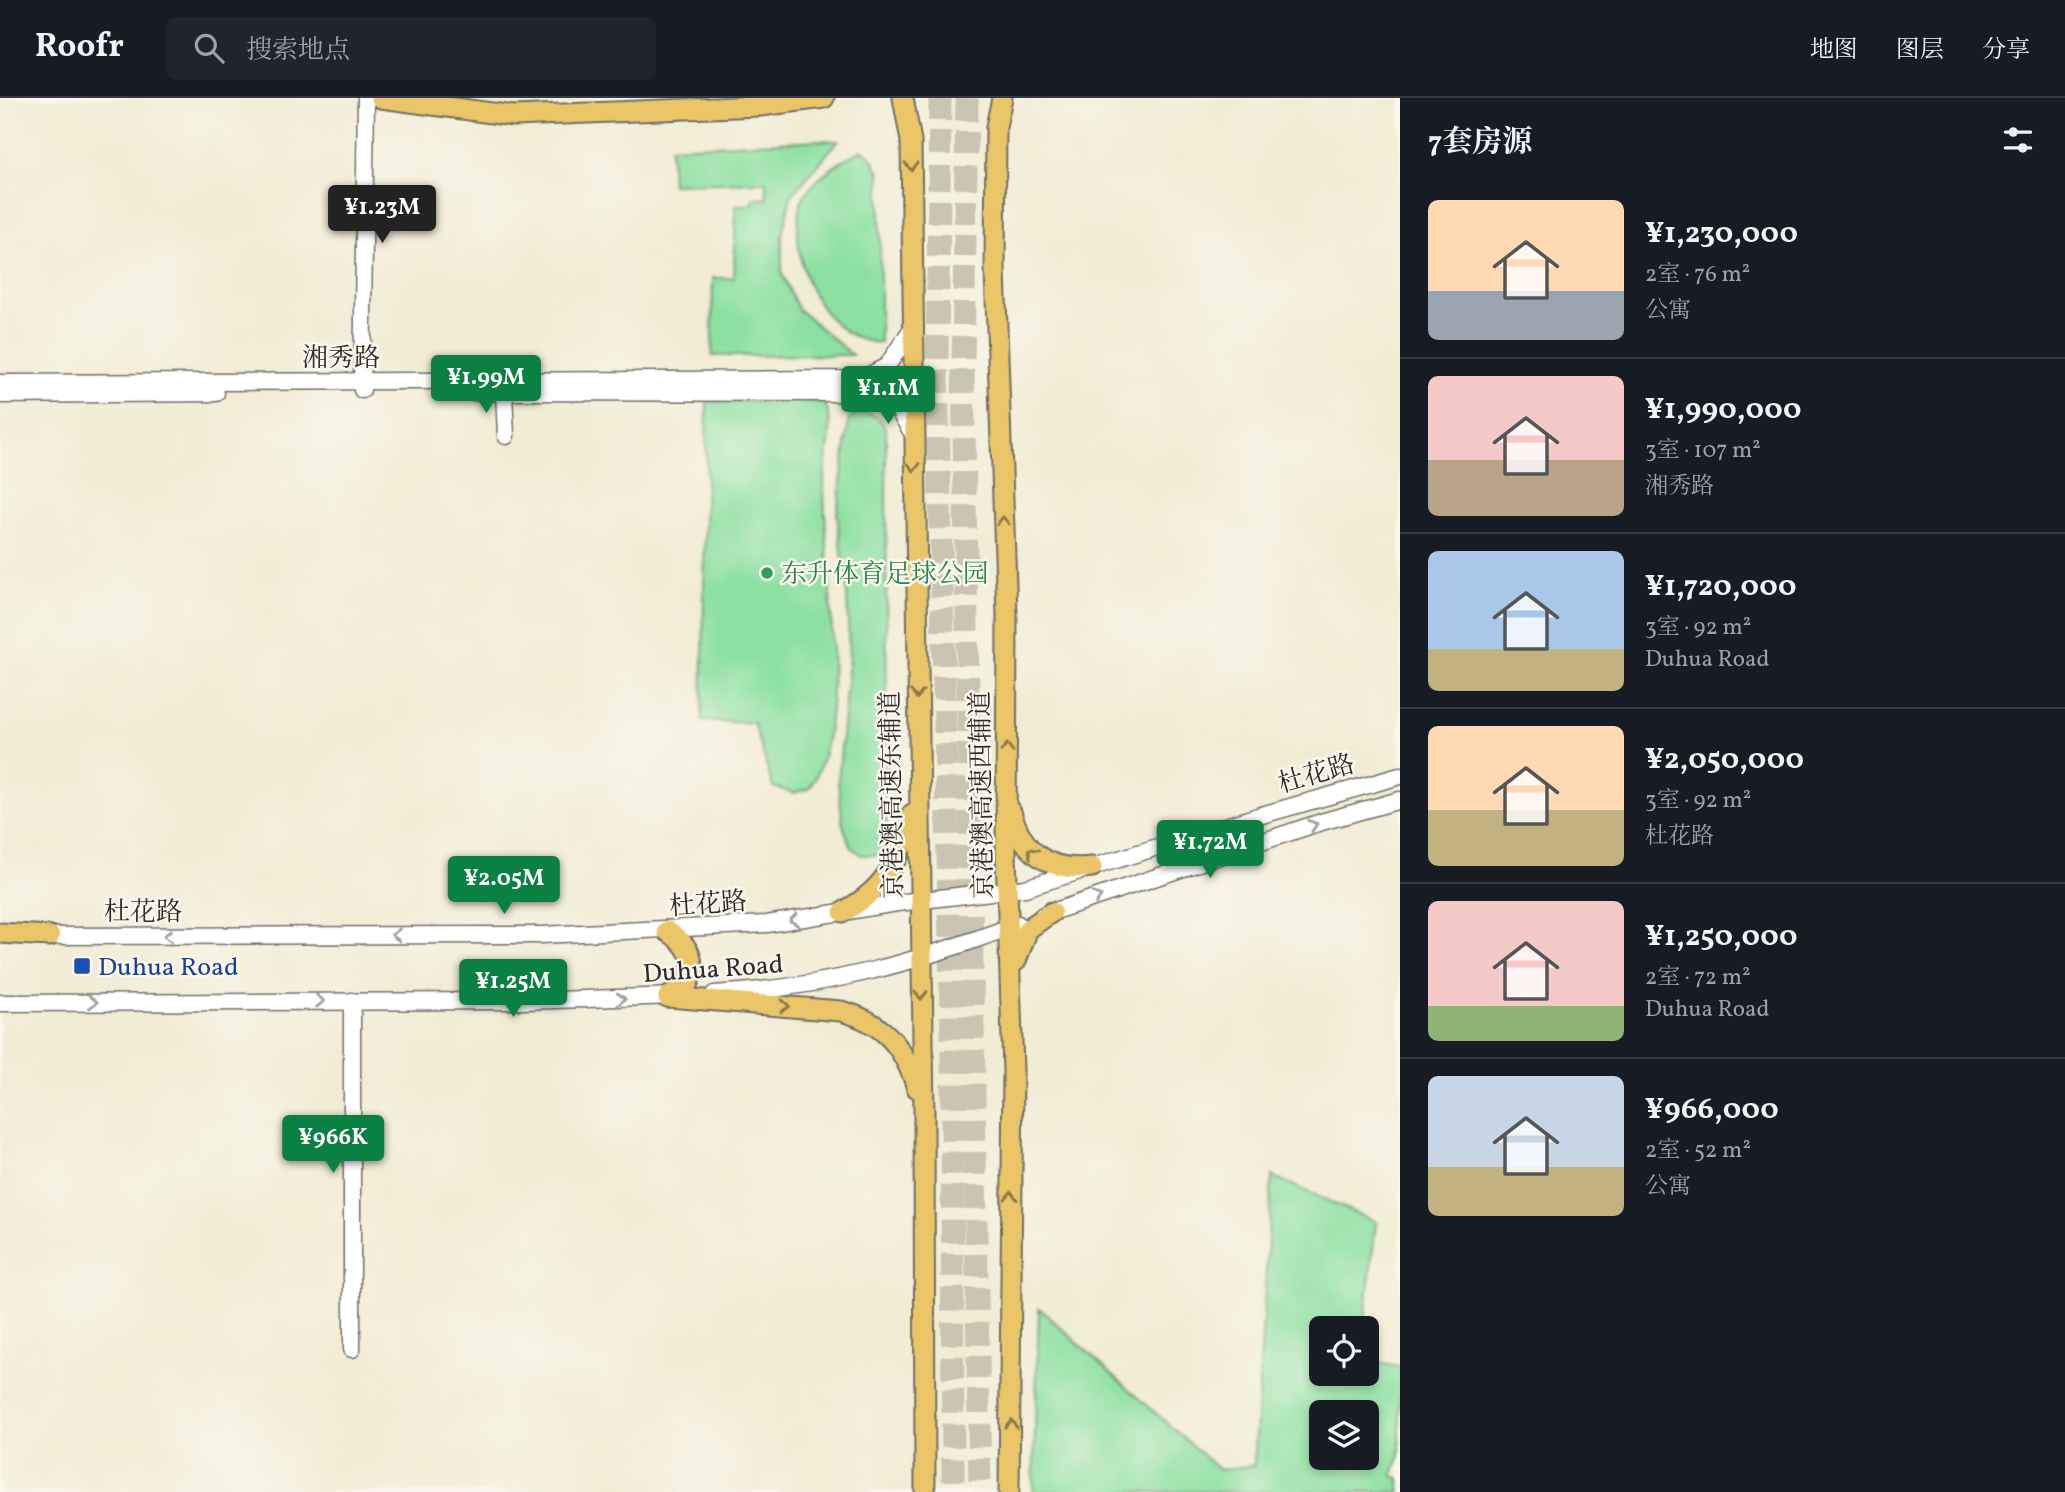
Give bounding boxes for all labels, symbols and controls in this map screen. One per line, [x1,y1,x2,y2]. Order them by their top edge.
search box [166,17,656,80]
text: Roofr [35,25,124,71]
icon: search [190,29,228,67]
text: 搜索地点 [246,33,350,69]
text: 地图 [1810,34,1858,68]
text: 图层 [1896,34,1944,68]
text: 分享 [1982,34,2030,68]
icon: filters [1999,121,2037,159]
text: 7套房源 [1428,122,1532,164]
one-way arrow [903,161,919,171]
pin: ¥1.23M [325,186,439,245]
text: ¥1.23M [344,192,420,224]
text: ¥1,230,000 [1645,213,1798,255]
icon: home [1484,228,1568,312]
text: 2室 · 76 m² [1645,259,1750,291]
text: 公寓 [1645,295,1691,327]
street label: 湘秀路 [302,341,380,377]
pin: ¥1.99M [429,356,543,415]
text: ¥1.99M [447,362,525,394]
pin: ¥1.1M [839,366,937,426]
text: ¥1.1M [857,373,919,405]
text: ¥1,990,000 [1645,389,1801,431]
icon: home [1484,404,1568,488]
text: 3室 · 107 m² [1645,435,1761,467]
one-way arrow [906,461,921,472]
text: 湘秀路 [1645,471,1714,503]
one-way arrow [996,515,1011,526]
place label: 东升体育足球公园 [781,557,989,593]
marker: 东升体育足球公园 [759,565,775,581]
text: ¥1,720,000 [1645,566,1796,608]
icon: home [1484,579,1568,663]
text: 3室 · 92 m² [1645,612,1751,644]
text: Duhua Road [1645,644,1769,676]
one-way arrow [909,689,924,700]
street label: 京港澳高速东辅道 [873,691,913,899]
street label: 京港澳高速西辅道 [963,691,1003,899]
text: ¥2,050,000 [1645,739,1804,781]
one-way arrow [999,743,1015,753]
street label: 杜花路 [1274,747,1359,803]
icon: home [1484,754,1568,838]
text: 3室 · 92 m² [1645,785,1751,817]
one-way arrow [1307,819,1319,833]
pin: ¥1.72M [1153,820,1267,880]
text: 杜花路 [1645,821,1714,853]
text: ¥1.72M [1173,827,1247,859]
one-way arrow [1028,847,1041,860]
pin: ¥2.05M [447,856,561,916]
text: ¥2.05M [464,863,544,895]
street label: 杜花路 [668,884,748,926]
one-way arrow [1091,891,1103,905]
street label: 杜花路 [104,895,182,931]
one-way arrow [788,912,800,927]
text: ¥1,250,000 [1645,916,1798,958]
one-way arrow [390,927,401,943]
one-way arrow [163,928,173,944]
icon: home [1484,929,1568,1013]
street label: Duhua Road [642,947,785,993]
place label: Duhua Road [98,950,239,986]
marker: Duhua Road [72,956,92,976]
pin: ¥1.25M [456,960,570,1019]
text: 2室 · 72 m² [1645,962,1751,994]
text: ¥1.25M [475,966,551,998]
one-way arrow [913,990,929,1001]
one-way arrow [616,991,627,1006]
one-way arrow [315,993,326,1009]
one-way arrow [88,994,98,1010]
text: Duhua Road [1645,994,1769,1026]
one-way arrow [779,998,790,1013]
text: ¥966,000 [1645,1089,1779,1131]
icon: home [1484,1104,1568,1188]
pin: ¥966K [284,1116,382,1175]
text: ¥966K [298,1122,368,1154]
text: 2室 · 52 m² [1645,1135,1751,1167]
text: 公寓 [1645,1171,1691,1203]
one-way arrow [1003,1191,1019,1201]
map controls [1309,1316,1379,1470]
button: locate [1309,1316,1379,1386]
button: layers [1309,1400,1379,1470]
one-way arrow [1003,1418,1018,1429]

